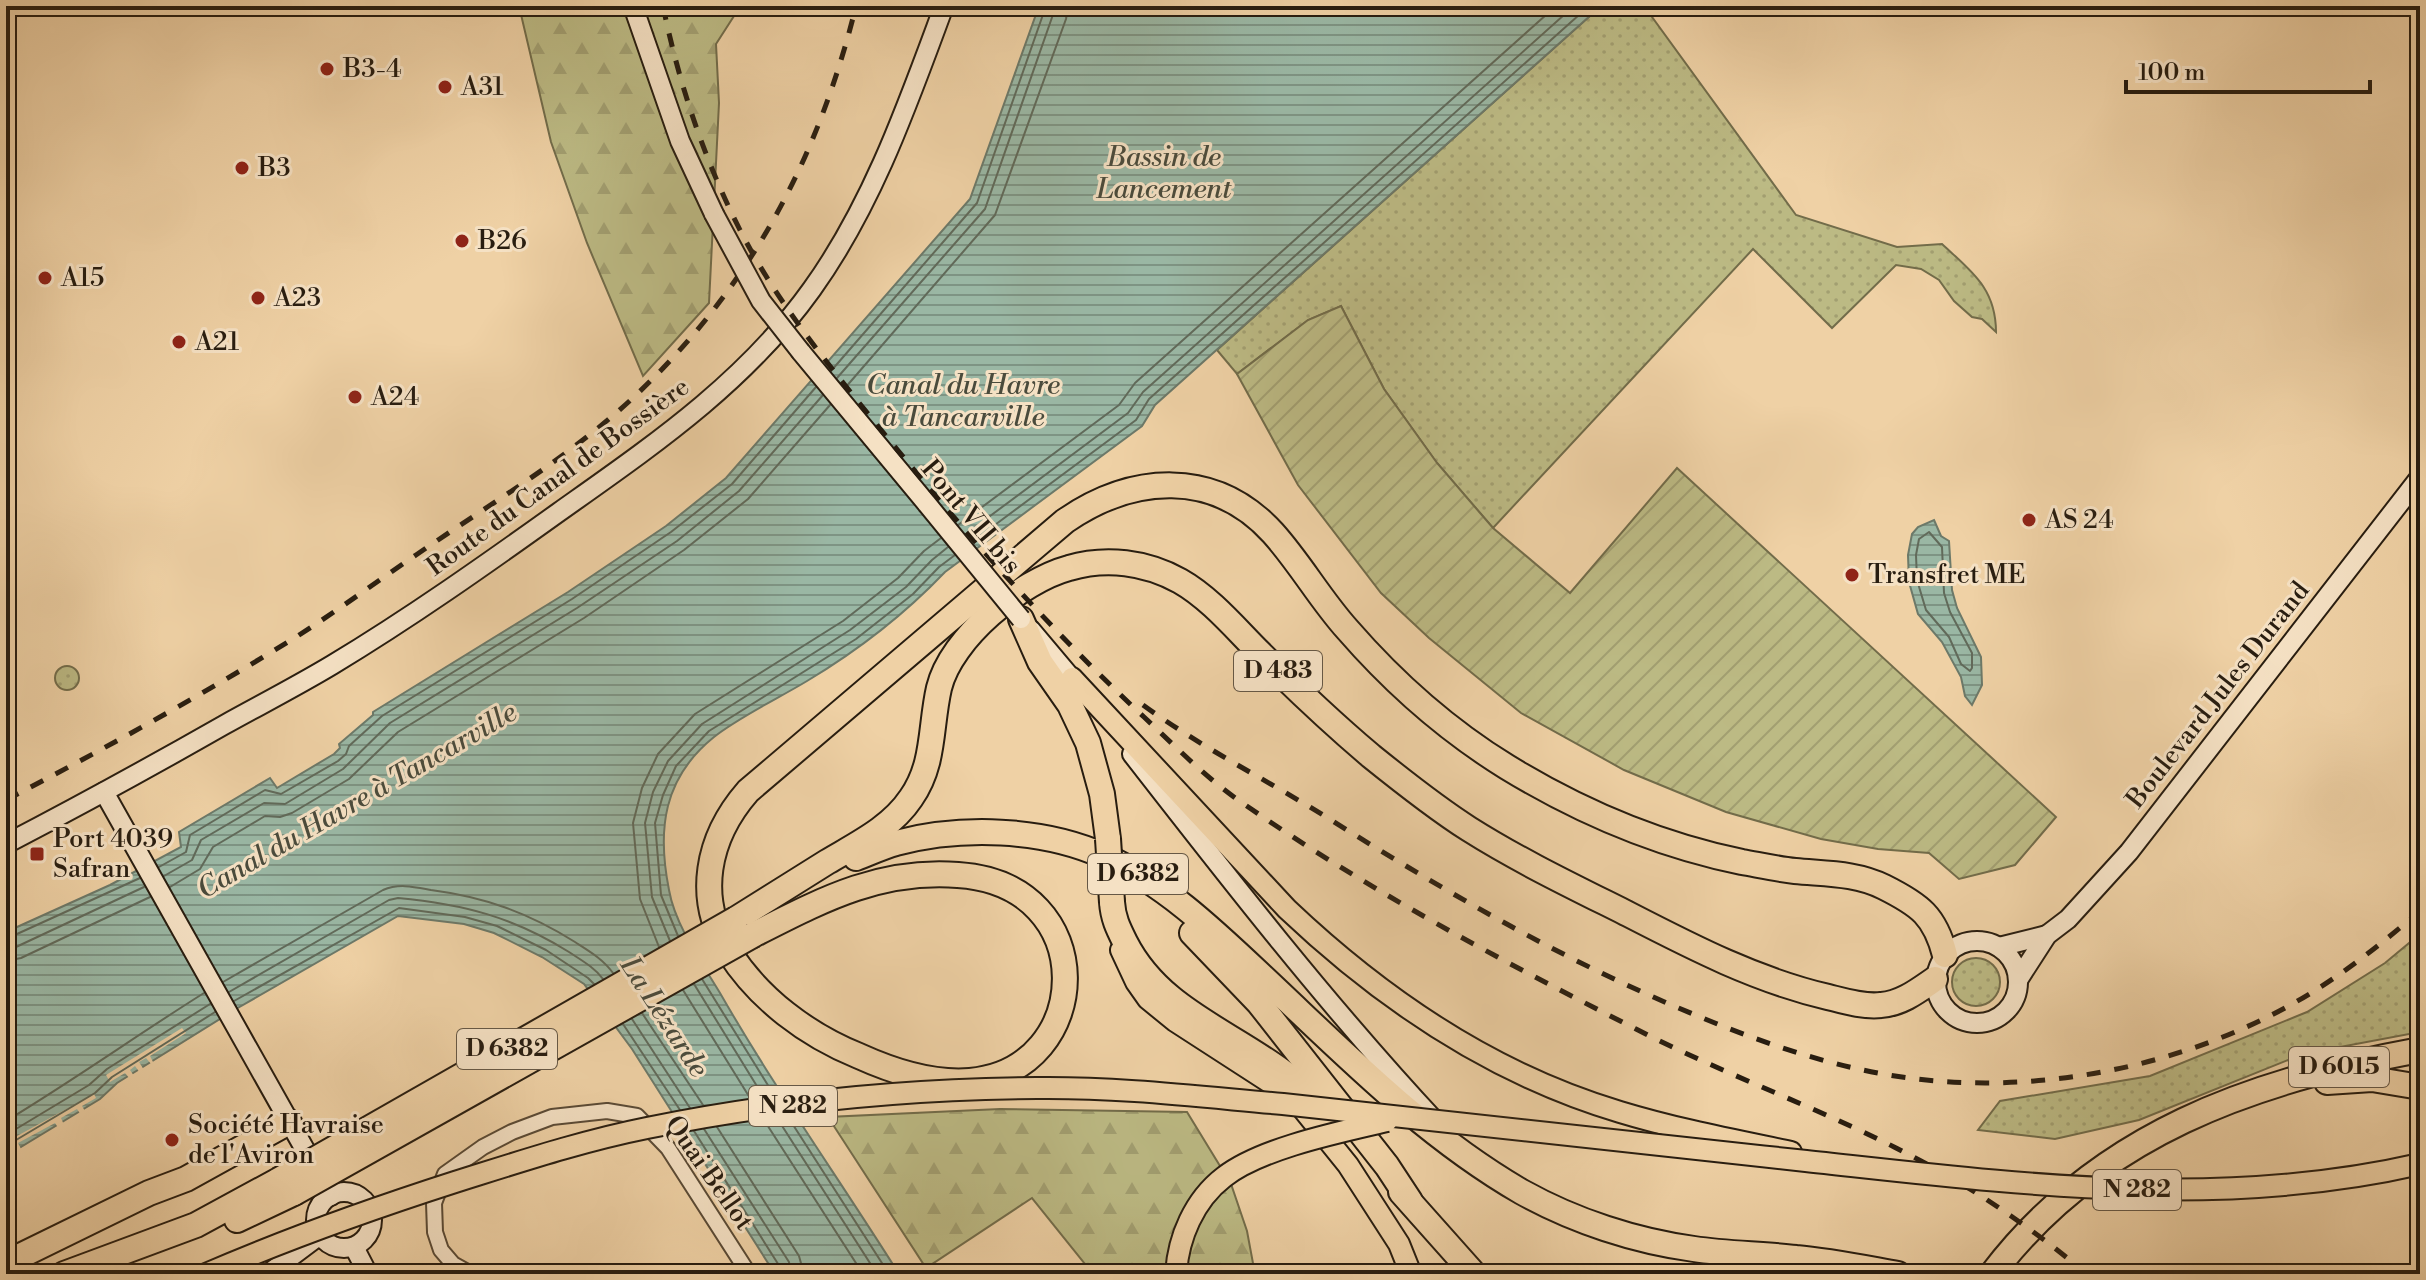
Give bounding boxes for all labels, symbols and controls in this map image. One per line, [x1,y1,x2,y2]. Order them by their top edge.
scale bar [2126,44,2370,94]
place label: B3-4 [342,53,401,85]
text: 100 m [2138,58,2205,88]
marker: B3-4 [318,60,336,78]
place label: A31 [460,71,504,103]
marker: A31 [436,78,454,96]
water label: Bassin de Lancement [1096,140,1232,207]
place label: B3 [257,152,291,184]
marker: B3 [233,159,251,177]
place label: B26 [477,225,527,257]
marker: B26 [453,232,471,250]
place label: A15 [60,262,104,294]
marker: A15 [36,269,54,287]
place label: A23 [273,282,321,314]
marker: A23 [249,289,267,307]
place label: A21 [194,326,239,358]
marker: A21 [170,333,188,351]
water label: Canal du Havre à Tancarville [866,368,1060,435]
street label: Route du Canal de Bossière [420,371,696,583]
place label: A24 [370,381,419,413]
marker: A24 [346,388,364,406]
street label: Pont VII bis [914,453,1028,581]
place label: AS 24 [2044,504,2114,536]
marker: AS 24 [2020,511,2038,529]
place label: Transfret ME [1868,559,2025,591]
marker: Transfret ME [1843,566,1861,584]
street label: Boulevard Jules Durand [2119,575,2317,815]
road number: D 483 [1234,651,1322,691]
water label: Canal du Havre à Tancarville [191,695,523,907]
place label: Port 4039 Safran [53,823,173,885]
marker: Port 4039 Safran [28,845,46,863]
road number: D 6382 [1088,854,1188,894]
water label: La Lézarde [612,949,716,1084]
road number: D 6382 [457,1029,557,1069]
road number: D 6015 [2289,1047,2389,1087]
road number: N 282 [749,1086,837,1126]
place label: Société Havraise de l'Aviron [188,1109,384,1171]
street label: Quai Bellot [658,1109,760,1237]
marker: Société Havraise de l'Aviron [163,1131,181,1149]
road number: N 282 [2093,1170,2181,1210]

